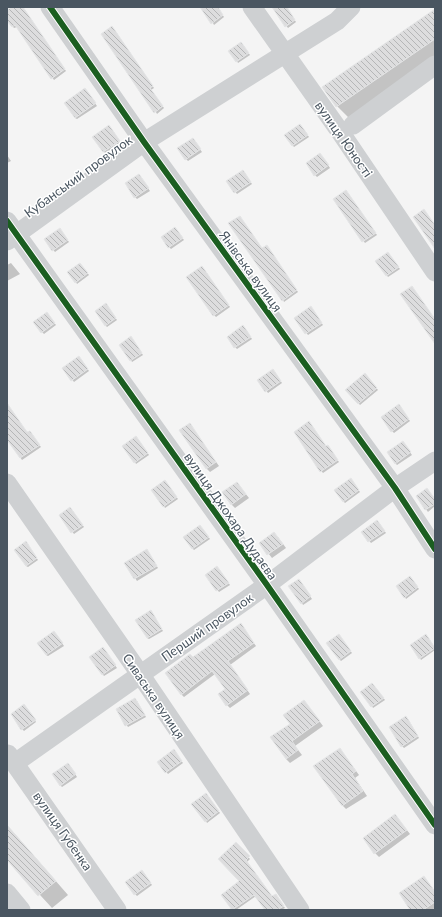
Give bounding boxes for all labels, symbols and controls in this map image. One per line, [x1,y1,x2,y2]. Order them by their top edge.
street label: вулиця Юності [312,98,376,180]
street label: Кубанський провулок [21,131,135,221]
street label: Янівська вулиця [216,227,286,315]
street label: вулиця Джохара Дудаєва [181,449,281,583]
street label: Перший провулок [158,589,256,665]
street label: Сиваська вулиця [119,650,189,742]
street label: вулиця Губенка [30,789,96,873]

